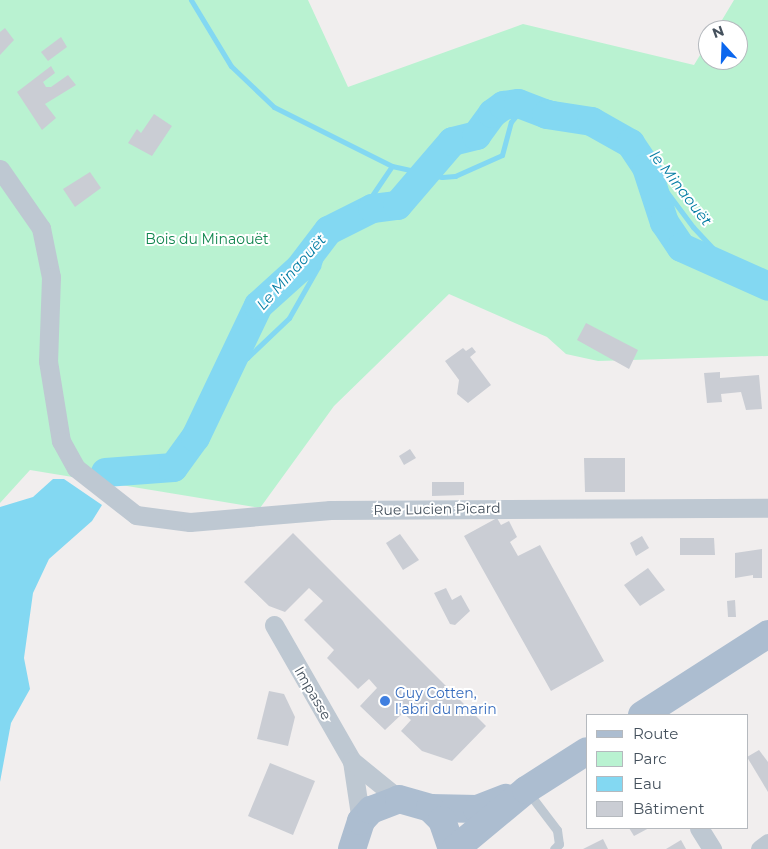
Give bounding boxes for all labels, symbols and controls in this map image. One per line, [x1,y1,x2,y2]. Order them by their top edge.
north arrow [698,20,748,70]
text: N [710,21,727,42]
water label: le Minaouët [646,147,716,229]
park label: Bois du Minaouët [145,231,269,247]
water label: Le Minaouët [253,231,329,313]
street label: Rue Lucien Picard [373,499,501,519]
street label: Impasse [291,663,335,723]
place label: Guy Cotten, l'abri du marin [395,685,497,718]
marker: Guy Cotten, l'abri du marin [379,695,391,707]
legend [586,714,748,829]
text: Route [633,724,678,743]
text: Parc [633,749,667,768]
text: Eau [633,774,662,793]
text: Bâtiment [633,799,705,818]

